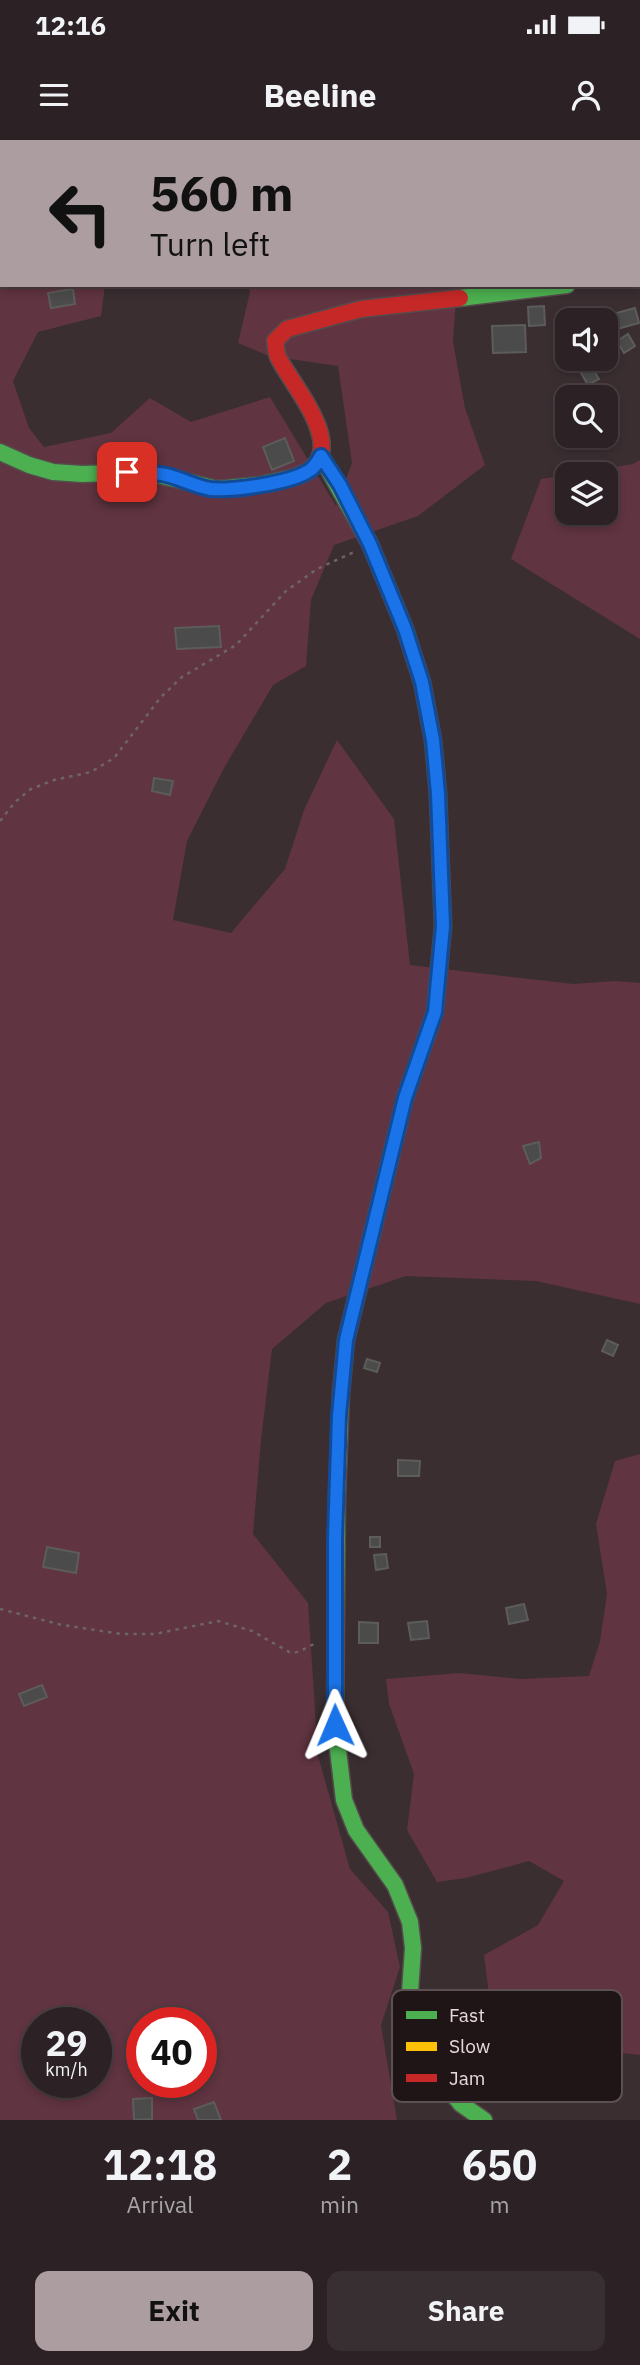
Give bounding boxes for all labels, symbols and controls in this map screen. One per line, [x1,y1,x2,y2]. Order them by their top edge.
text: 12:16 [35,8,106,42]
text: Beeline [263,74,377,116]
icon: menu [35,76,73,114]
icon: person [567,76,605,114]
text: 560 m [150,161,294,224]
icon: left [35,168,126,259]
text: Turn left [150,223,270,265]
map controls [555,308,618,525]
button: sound [555,308,618,371]
button: search [555,385,618,448]
pin [97,442,157,502]
icon: arrive [108,453,146,491]
button: layers [555,462,618,525]
position arrow [298,1688,372,1762]
legend [392,1990,622,2102]
text: Fast [449,2003,485,2027]
speed limit sign: 40 [126,2007,217,2098]
text: 29 [45,2020,88,2066]
text: Slow [449,2034,490,2058]
text: km/h [45,2058,88,2081]
text: Jam [449,2066,485,2090]
text: 12:18 [103,2137,217,2192]
text: 2 [327,2137,352,2192]
text: 650 [462,2137,537,2192]
text: Arrival [127,2189,194,2219]
text: min [320,2189,359,2219]
text: m [489,2189,510,2219]
button: Exit [35,2271,313,2351]
button: Share [327,2271,605,2351]

